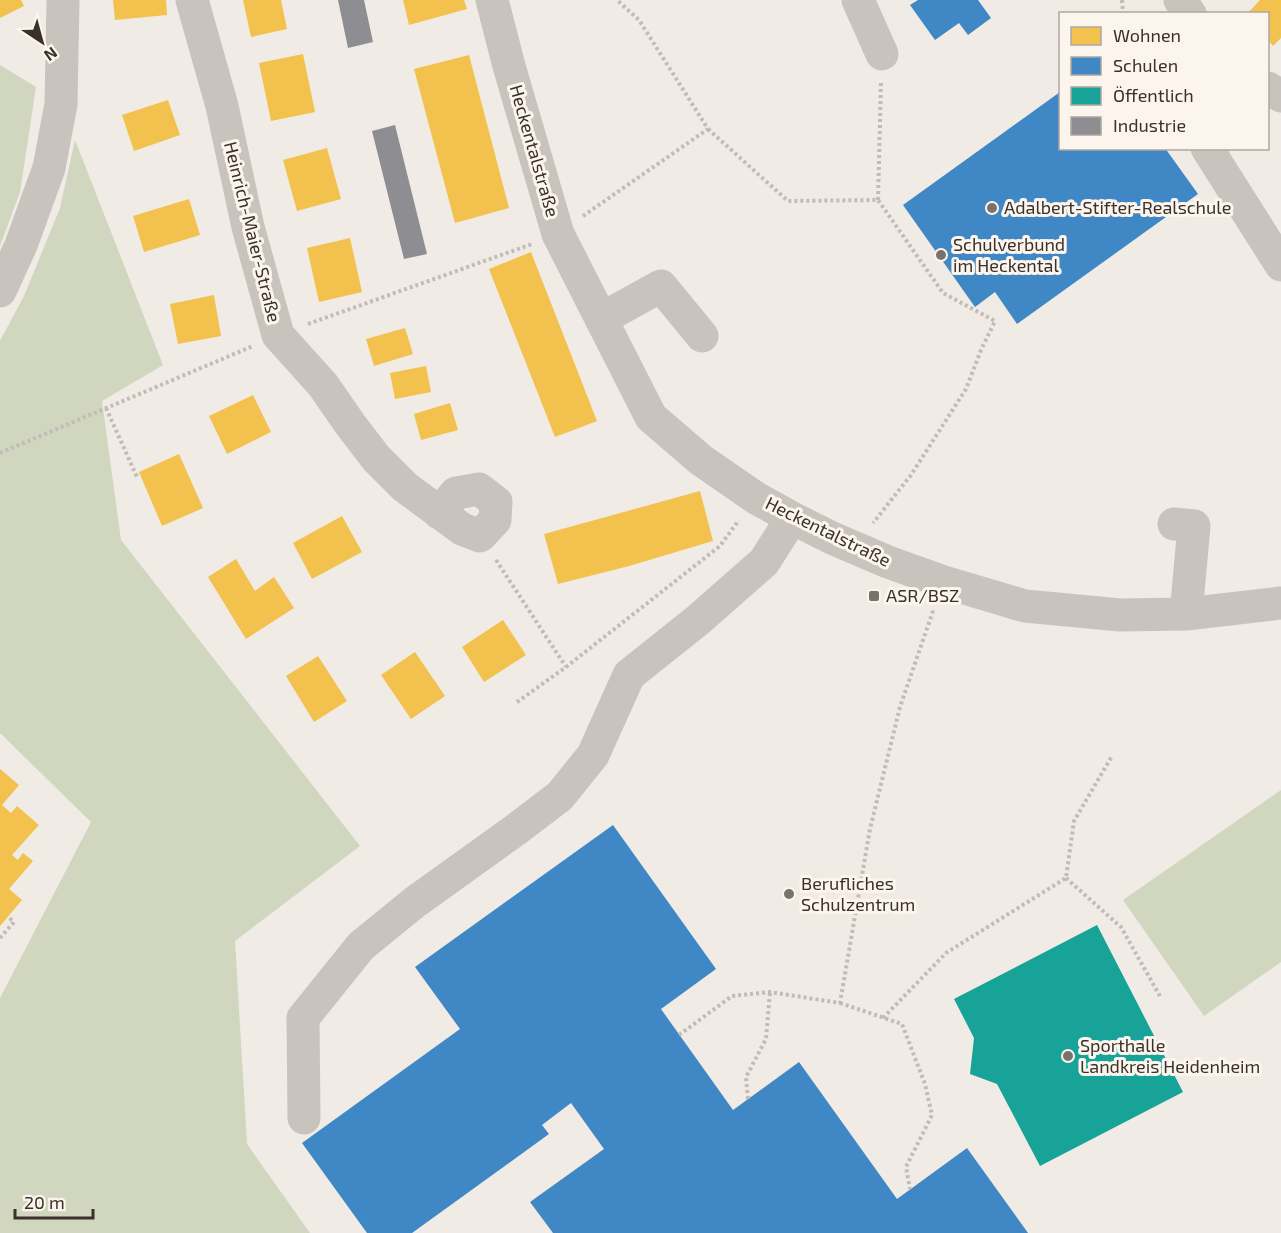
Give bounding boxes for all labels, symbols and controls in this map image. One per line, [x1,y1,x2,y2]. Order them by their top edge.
north arrow [12,12,72,72]
legend [1059,12,1269,150]
text: Wohnen [1113,24,1181,46]
text: N [41,43,61,66]
text: Schulen [1113,54,1178,76]
street label: Heckentalstraße [506,82,564,219]
text: Öffentlich [1113,84,1194,106]
text: Industrie [1113,114,1186,136]
street label: Heinrich-Maier-Straße [220,139,286,324]
place label: Adalbert-Stifter-Realschule [1004,196,1231,218]
marker: Adalbert-Stifter-Realschule [985,201,999,215]
place label: Schulverbund im Heckental [953,233,1065,276]
marker: Schulverbund im Heckental [934,248,948,262]
street label: Heckentalstraße [762,491,895,571]
place label: ASR/BSZ [886,584,959,606]
marker: ASR/BSZ [867,589,881,603]
place label: Berufliches Schulzentrum [801,872,915,915]
marker: Berufliches Schulzentrum [782,887,796,901]
place label: Sporthalle Landkreis Heidenheim [1080,1034,1260,1077]
marker: Sporthalle Landkreis Heidenheim [1061,1049,1075,1063]
scale bar [15,1182,93,1220]
text: 20 m [24,1191,65,1213]

